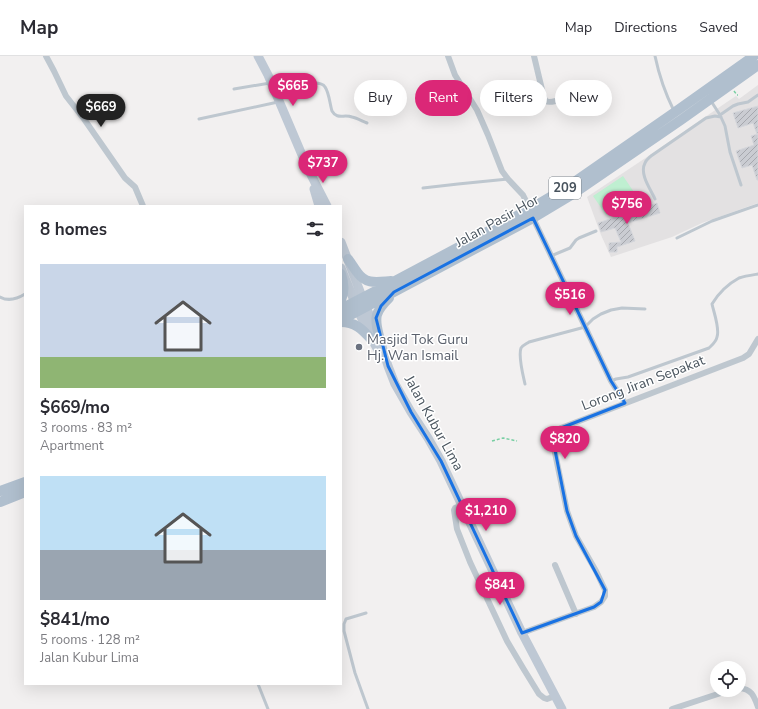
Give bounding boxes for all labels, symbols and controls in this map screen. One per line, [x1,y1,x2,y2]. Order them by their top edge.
text: Map [20,15,58,41]
text: Map [565,18,592,37]
text: Directions [614,18,677,37]
text: Saved [699,18,738,37]
pin: $665 [269,73,317,107]
text: $665 [277,77,309,95]
chip: Buy [354,80,407,116]
chip: Rent [415,80,472,116]
chip: Filters [480,80,547,116]
chip: New [555,80,612,116]
pin: $669 [77,94,125,128]
text: $669 [85,98,117,116]
pin: $737 [299,150,347,184]
text: $737 [307,154,339,172]
road number: 209 [549,177,581,199]
street label: Jalan Pasir Hor [451,190,542,252]
pin: $756 [603,191,651,225]
text: $756 [611,195,643,213]
text: 8 homes [40,218,107,241]
icon: filters [304,218,326,240]
pin: $516 [546,282,594,316]
text: $516 [554,286,586,304]
icon: home [147,290,219,362]
place label: Masjid Tok Guru Hj. Wan Ismail [367,330,468,365]
marker: Masjid Tok Guru Hj. Wan Ismail [354,342,364,352]
street label: Lorong Jiran Sepakat [579,351,707,415]
street label: Jalan Kubur Lima [399,371,468,474]
text: $669/mo [40,396,110,419]
text: 3 rooms · 83 m² [40,419,132,437]
pin: $820 [541,426,589,460]
text: $820 [549,430,581,448]
text: Apartment [40,437,103,455]
pin: $1,210 [453,498,519,532]
icon: home [147,502,219,574]
text: $1,210 [465,502,507,520]
pin: $841 [476,572,524,606]
text: $841 [484,576,516,594]
text: $841/mo [40,608,110,631]
text: 5 rooms · 128 m² [40,631,140,649]
text: Jalan Kubur Lima [40,649,139,667]
map controls [710,661,746,697]
button: locate [710,661,746,697]

